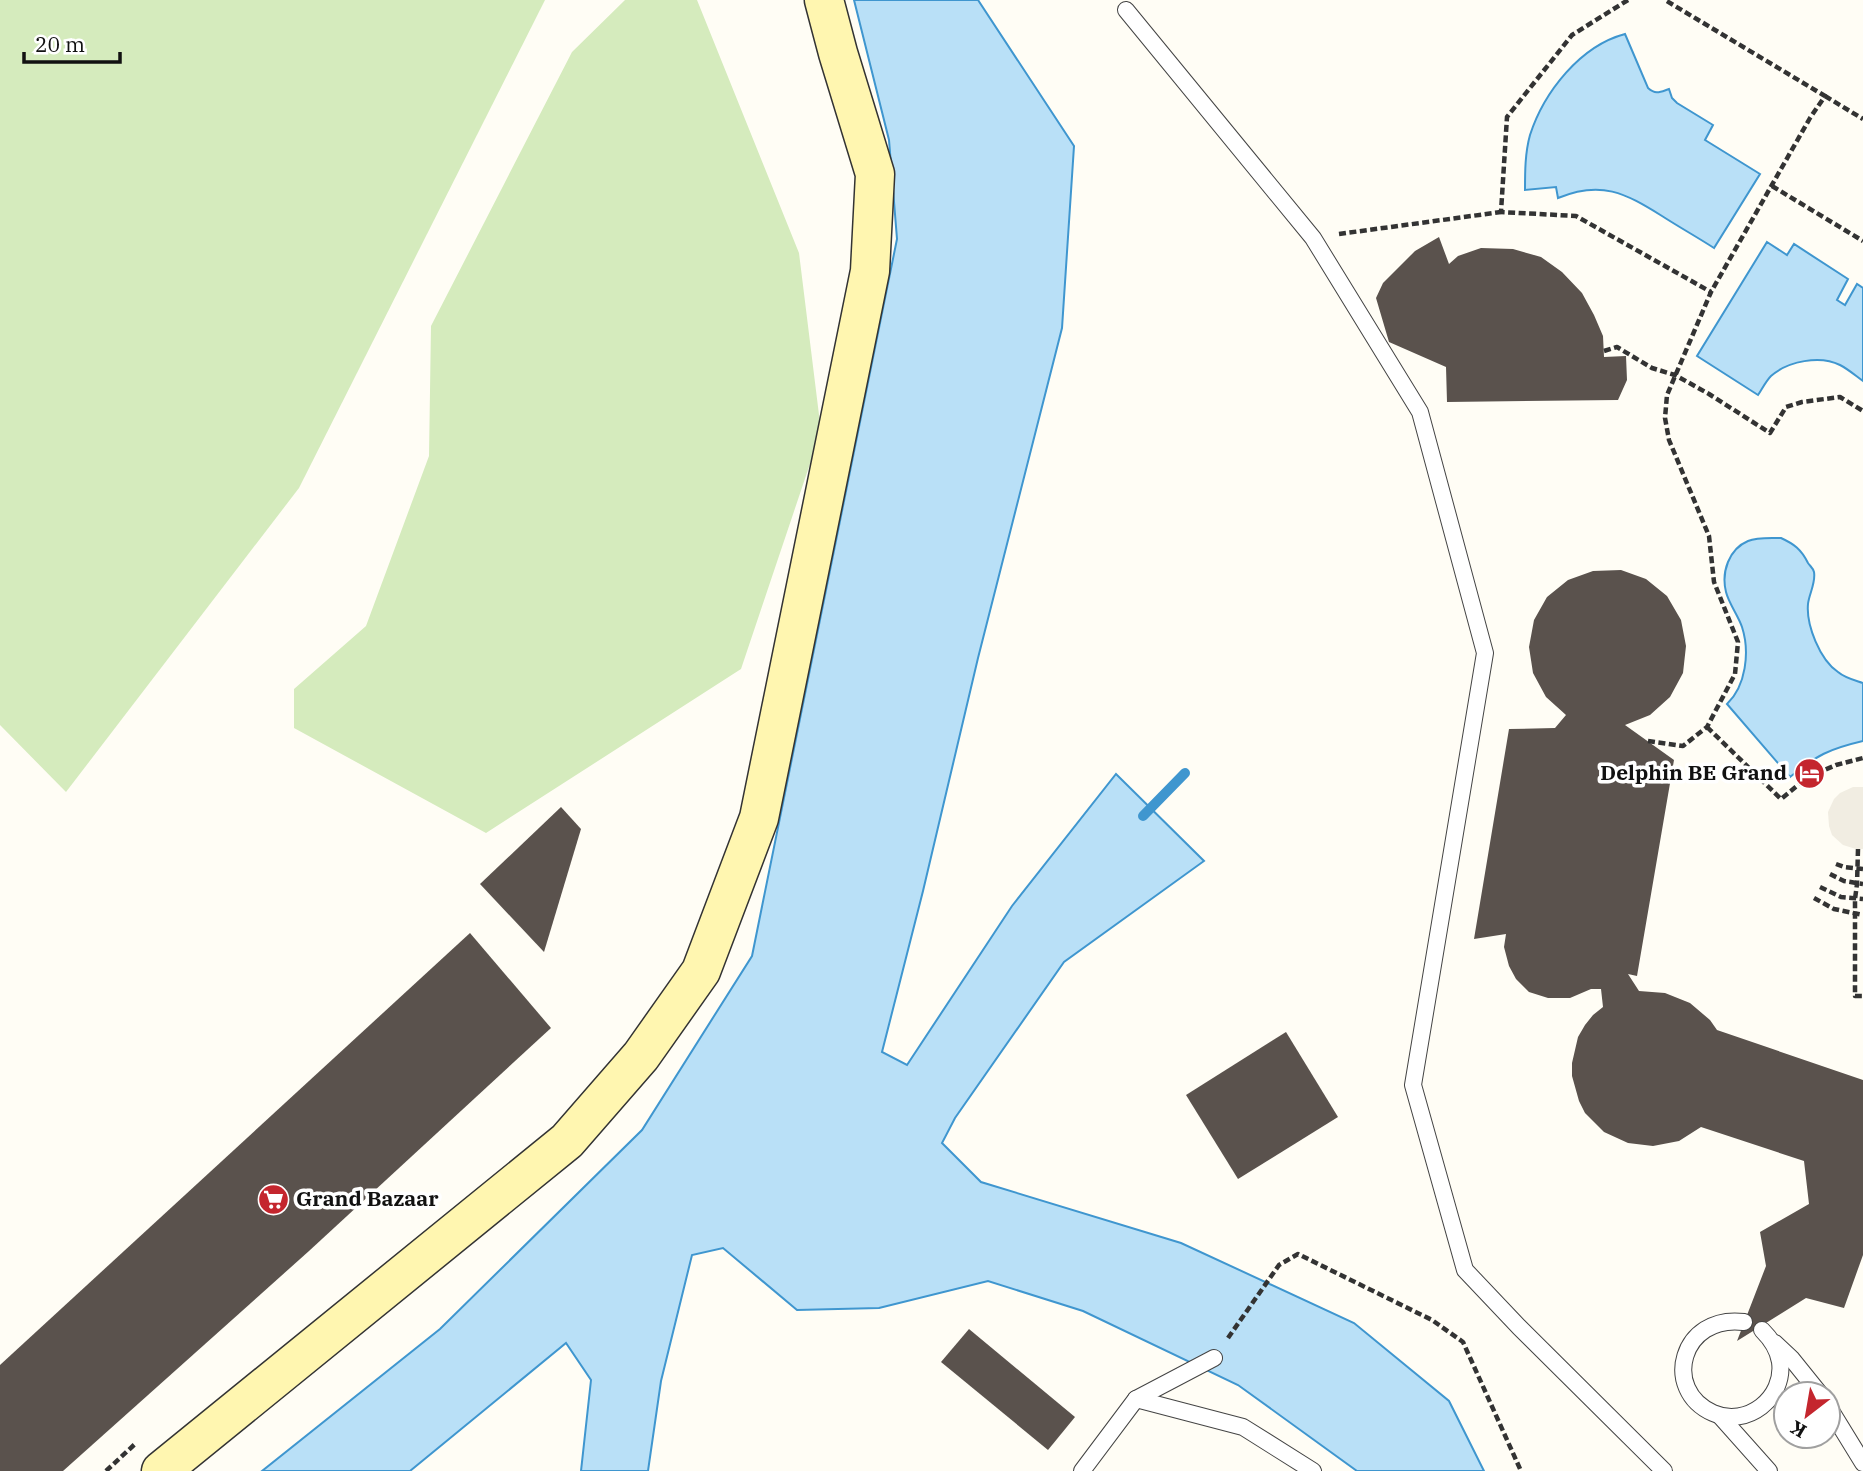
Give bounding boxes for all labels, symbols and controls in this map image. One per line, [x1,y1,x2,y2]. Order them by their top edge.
scale bar [24,21,121,65]
text: 20 m [35,30,85,58]
hotel icon: Delphin BE Grand [1793,756,1827,790]
place label: Delphin BE Grand [1600,758,1787,786]
supermarket icon: Grand Bazaar [256,1182,290,1216]
place label: Grand Bazaar [296,1184,439,1212]
north arrow [1772,1380,1842,1450]
text: K [1785,1415,1811,1444]

